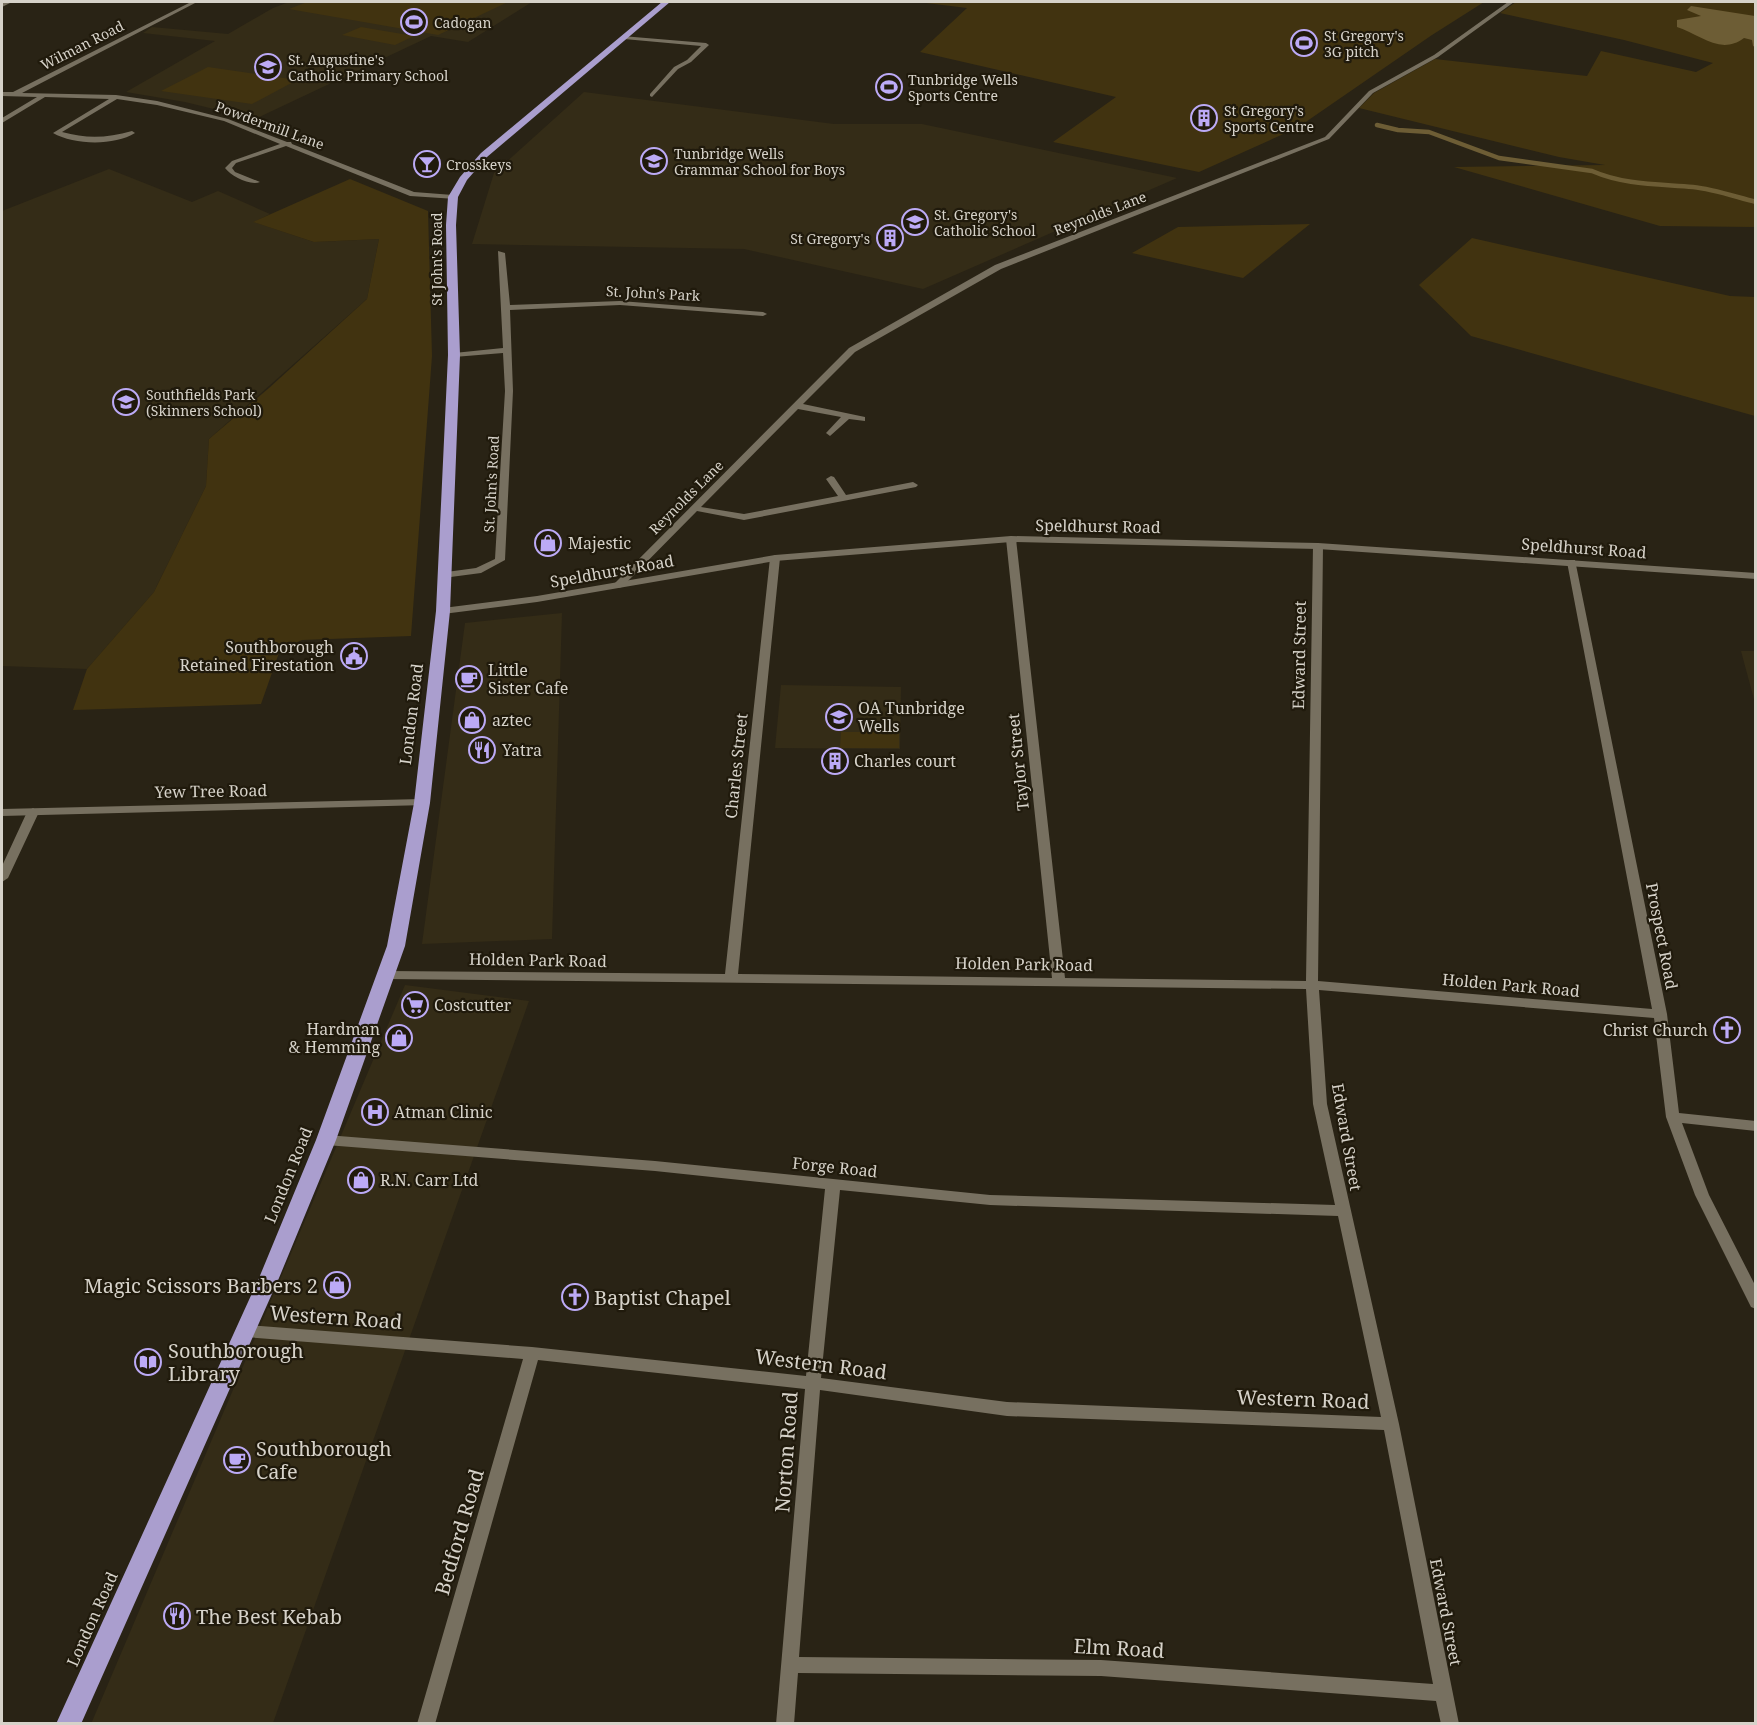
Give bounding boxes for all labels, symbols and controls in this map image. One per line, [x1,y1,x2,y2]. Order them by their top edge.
sports icon: Cadogan [399,7,429,37]
place label: Cadogan [434,13,492,32]
street label: Wilman Road [37,16,127,74]
place label: St Gregory's 3G pitch [1324,26,1404,61]
sports icon: St Gregory's 3G pitch [1289,28,1319,58]
place label: St. Augustine's Catholic Primary School [288,50,449,85]
school or university icon: St. Augustine's Catholic Primary School [253,52,283,82]
place label: Tunbridge Wells Sports Centre [908,70,1018,105]
sports icon: Tunbridge Wells Sports Centre [874,72,904,102]
street label: Powdermill Lane [213,97,327,153]
place label: St Gregory's Sports Centre [1224,101,1314,136]
building icon: St Gregory's Sports Centre [1189,103,1219,133]
place label: Tunbridge Wells Grammar School for Boys [674,144,845,179]
school or university icon: Tunbridge Wells Grammar School for Boys [639,146,669,176]
bar icon: Crosskeys [412,149,442,179]
place label: Crosskeys [446,155,512,174]
street label: Reynolds Lane [1051,187,1149,239]
place label: St. Gregory's Catholic School [934,205,1036,240]
school or university icon: St. Gregory's Catholic School [900,207,930,237]
street label: St John's Road [427,212,446,306]
building icon: St Gregory's [875,223,905,253]
place label: St Gregory's [790,229,870,248]
street label: St. John's Park [605,281,701,305]
place label: Southfields Park (Skinners School) [146,385,262,420]
school or university icon: Southfields Park (Skinners School) [111,387,141,417]
street label: St. John's Road [479,435,503,533]
street label: Reynolds Lane [645,456,727,538]
street label: Speldhurst Road [1035,514,1161,538]
shop icon: Majestic [533,528,563,558]
place label: Majestic [568,532,631,554]
street label: Speldhurst Road [1521,533,1647,563]
street label: Speldhurst Road [548,549,676,593]
street label: Edward Street [1287,600,1311,710]
place label: Southborough Retained Firestation [180,636,334,676]
public building icon: Southborough Retained Firestation [339,641,369,671]
place label: Little Sister Cafe [488,659,568,699]
street label: London Road [394,662,428,766]
cafe icon: Little Sister Cafe [454,664,484,694]
place label: OA Tunbridge Wells [858,697,965,737]
school or university icon: OA Tunbridge Wells [824,702,854,732]
shop icon: aztec [457,705,487,735]
place label: aztec [492,709,531,731]
street label: Charles Street [720,712,753,820]
street label: Taylor Street [1002,712,1034,812]
restaurant icon: Yatra [467,735,497,765]
place label: Yatra [501,739,542,761]
building icon: Charles court [820,746,850,776]
place label: Charles court [854,750,956,772]
street label: Yew Tree Road [154,779,268,803]
street label: Prospect Road [1641,881,1683,991]
street label: Holden Park Road [469,948,607,972]
street label: Holden Park Road [955,952,1093,976]
street label: Holden Park Road [1441,968,1581,1002]
supermarket icon: Costcutter [400,990,430,1020]
place label: Costcutter [434,994,512,1016]
church icon: Christ Church [1712,1015,1742,1045]
place label: Hardman & Hemming [288,1018,380,1058]
place label: Christ Church [1603,1019,1708,1041]
shop icon: Hardman & Hemming [384,1023,414,1053]
street label: Edward Street [1327,1082,1367,1193]
hospital icon: Atman Clinic [360,1097,390,1127]
place label: Atman Clinic [394,1101,493,1123]
street label: London Road [259,1124,317,1226]
street label: Forge Road [791,1152,879,1182]
shop icon: R.N. Carr Ltd [346,1165,376,1195]
place label: R.N. Carr Ltd [380,1169,479,1191]
shop icon: Magic Scissors Barbers 2 [322,1270,352,1300]
place label: Magic Scissors Barbers 2 [84,1272,318,1299]
church icon: Baptist Chapel [560,1282,590,1312]
place label: Baptist Chapel [594,1284,731,1311]
street label: Western Road [269,1299,403,1335]
place label: Southborough Library [168,1337,304,1387]
street label: Western Road [753,1343,889,1385]
library icon: Southborough Library [133,1347,163,1377]
street label: Western Road [1236,1383,1370,1415]
street label: Norton Road [768,1391,804,1513]
place label: Southborough Cafe [256,1435,392,1485]
cafe icon: Southborough Cafe [222,1445,252,1475]
street label: Bedford Road [428,1466,490,1598]
street label: Edward Street [1425,1557,1467,1668]
street label: London Road [61,1568,123,1670]
restaurant icon: The Best Kebab [162,1601,192,1631]
place label: The Best Kebab [196,1603,342,1630]
street label: Elm Road [1073,1632,1165,1664]

